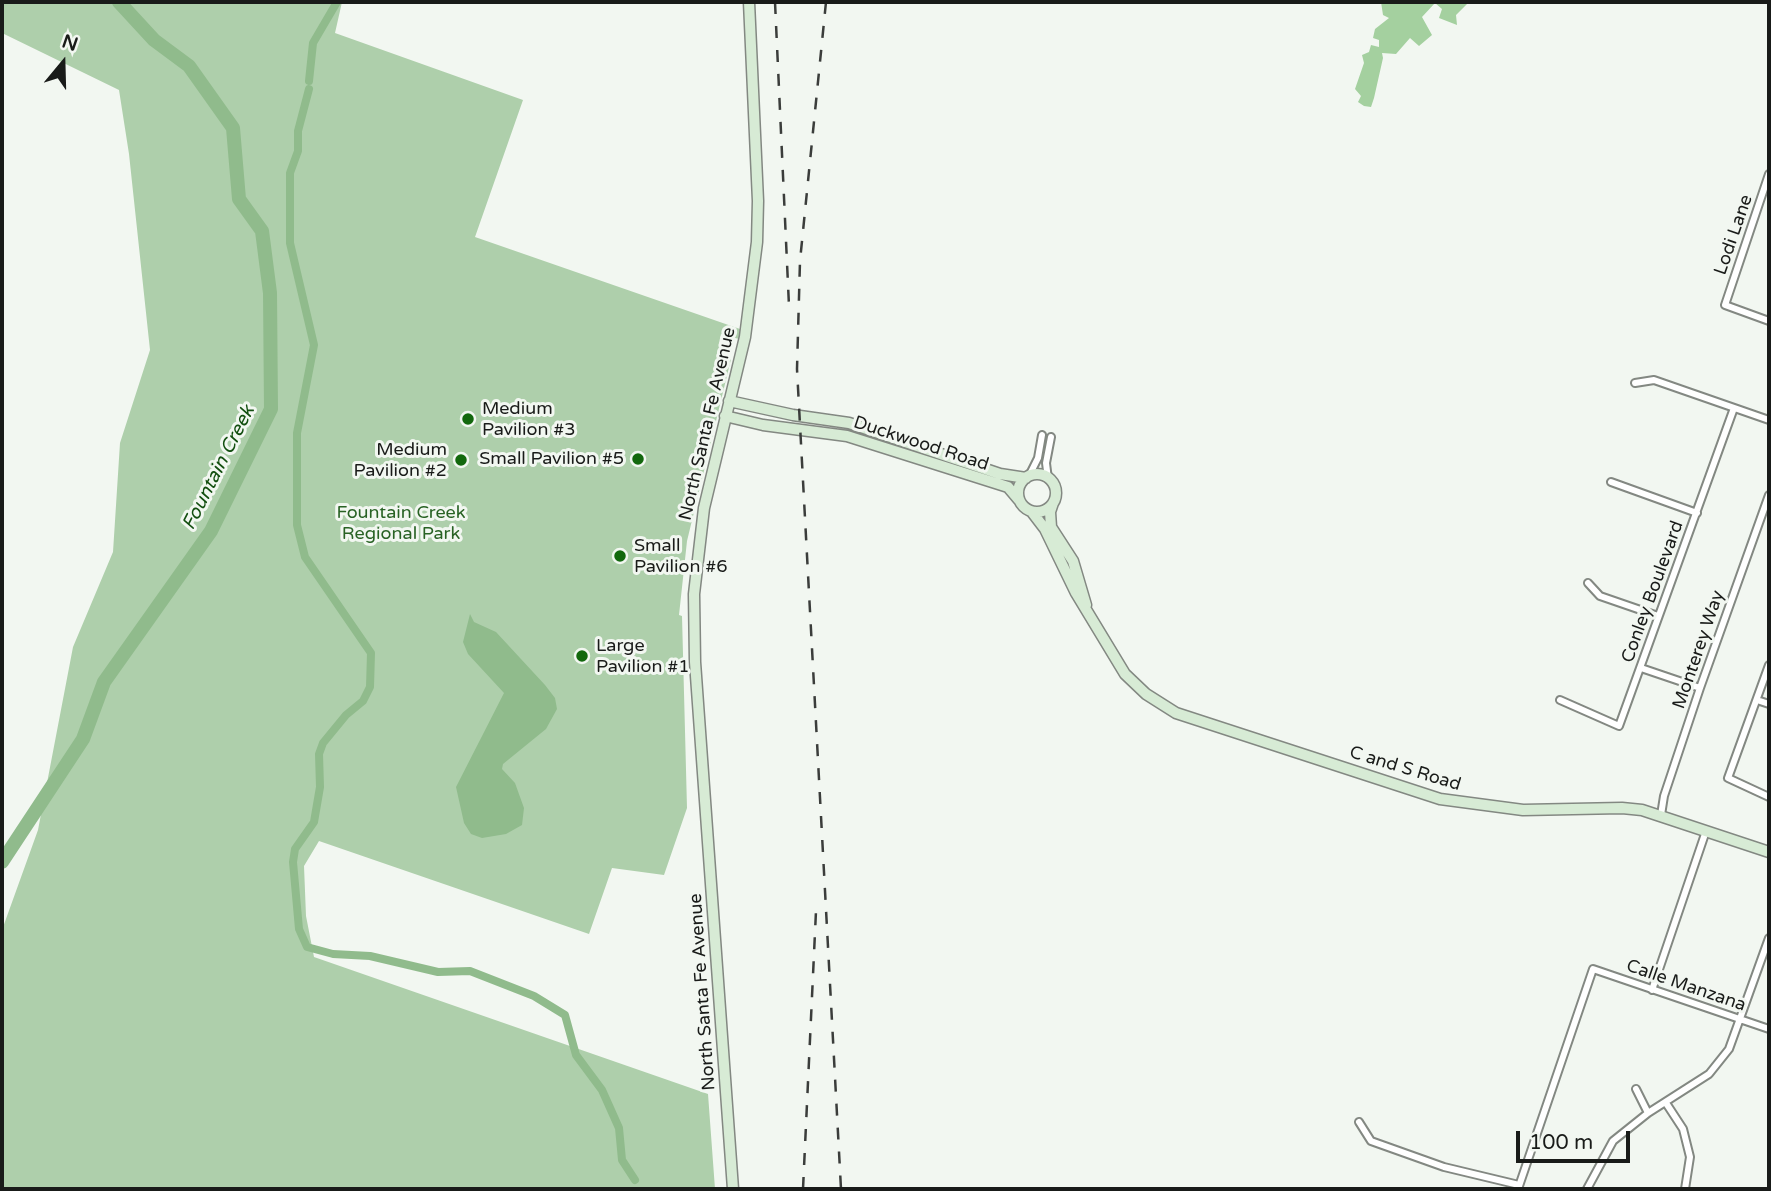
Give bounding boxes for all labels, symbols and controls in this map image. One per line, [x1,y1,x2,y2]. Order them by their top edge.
north arrow [28,28,98,98]
text: N [59,30,81,56]
street label: Lodi Lane [1710,192,1758,278]
street label: North Santa Fe Avenue [675,325,741,523]
place label: Medium Pavilion #3 [482,398,575,440]
water label: Fountain Creek [178,402,260,534]
marker: Medium Pavilion #3 [460,411,476,427]
street label: Duckwood Road [851,412,991,476]
place label: Medium Pavilion #2 [354,439,447,482]
place label: Small Pavilion #5 [479,448,624,470]
marker: Small Pavilion #5 [630,451,646,467]
marker: Medium Pavilion #2 [453,452,469,468]
park label: Fountain Creek Regional Park [336,502,466,544]
street label: Conley Boulevard [1617,518,1689,666]
place label: Small Pavilion #6 [634,535,727,578]
marker: Small Pavilion #6 [612,548,628,564]
street label: Monterey Way [1669,588,1729,712]
place label: Large Pavilion #1 [596,635,689,678]
marker: Large Pavilion #1 [574,648,590,664]
street label: C and S Road [1347,742,1463,796]
street label: North Santa Fe Avenue [685,893,721,1091]
street label: Calle Manzana [1623,955,1749,1017]
scale bar [1519,1118,1633,1162]
text: 100 m [1529,1130,1593,1155]

